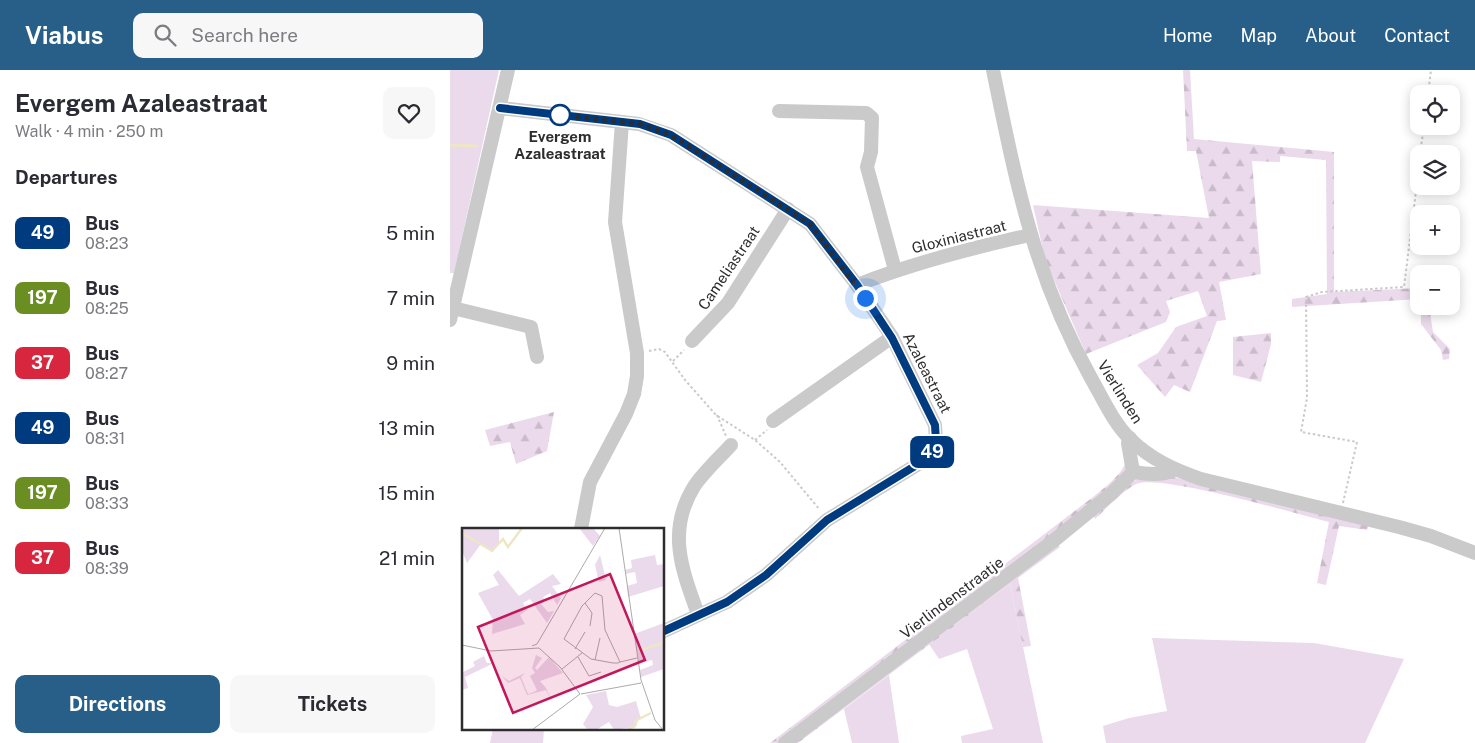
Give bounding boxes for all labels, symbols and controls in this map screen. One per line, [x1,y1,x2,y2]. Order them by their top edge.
search box [133,13,483,58]
text: Viabus [25,21,103,49]
icon: search [151,21,179,49]
text: Search here [191,24,298,46]
text: Home [1163,25,1213,46]
text: Map [1241,25,1277,46]
text: About [1305,25,1356,46]
text: Contact [1384,25,1450,46]
map controls [1410,85,1460,315]
button: locate [1410,85,1460,135]
button: heart [383,87,435,139]
text: Evergem Azaleastraat [15,89,268,117]
marker: Evergem Azaleastraat [549,104,571,126]
text: Walk · 4 min · 250 m [15,122,163,141]
place label: Evergem Azaleastraat [514,128,606,162]
button: layers [1410,145,1460,195]
text: Departures [15,166,118,188]
button: + [1410,205,1460,255]
text: Bus [85,212,119,234]
street label: Gloxiniastraat [910,217,1008,256]
text: 49 [31,222,54,243]
text: 5 min [386,222,435,244]
street label: Cameliastraat [694,222,763,313]
text: 08:23 [85,234,129,253]
button: − [1410,265,1460,315]
text: Bus [85,277,119,299]
your location [853,286,878,311]
text: 197 [27,287,58,308]
text: 7 min [387,287,435,309]
text: 08:25 [85,299,129,318]
street label: Azaleastraat [900,330,955,416]
text: Bus [85,342,119,364]
text: 37 [31,352,54,373]
text: 9 min [386,352,435,374]
street label: Vierlinden [1094,357,1146,426]
text: 08:27 [85,364,128,383]
text: Bus [85,407,119,429]
text: 49 [31,417,54,438]
text: 13 min [378,417,435,439]
text: 08:31 [85,429,125,448]
line badge: 49 [910,436,954,468]
text: 49 [920,441,944,462]
text: Bus [85,472,119,494]
text: 197 [27,482,58,503]
text: 15 min [378,482,435,504]
text: 08:33 [85,494,129,513]
inset map [462,528,665,730]
text: Bus [85,537,119,559]
text: 37 [31,547,54,568]
text: 21 min [379,547,435,569]
street label: Vierlindenstraatje [897,553,1007,642]
text: 08:39 [85,559,129,578]
button: Directions [15,675,220,733]
button: Tickets [230,675,435,733]

